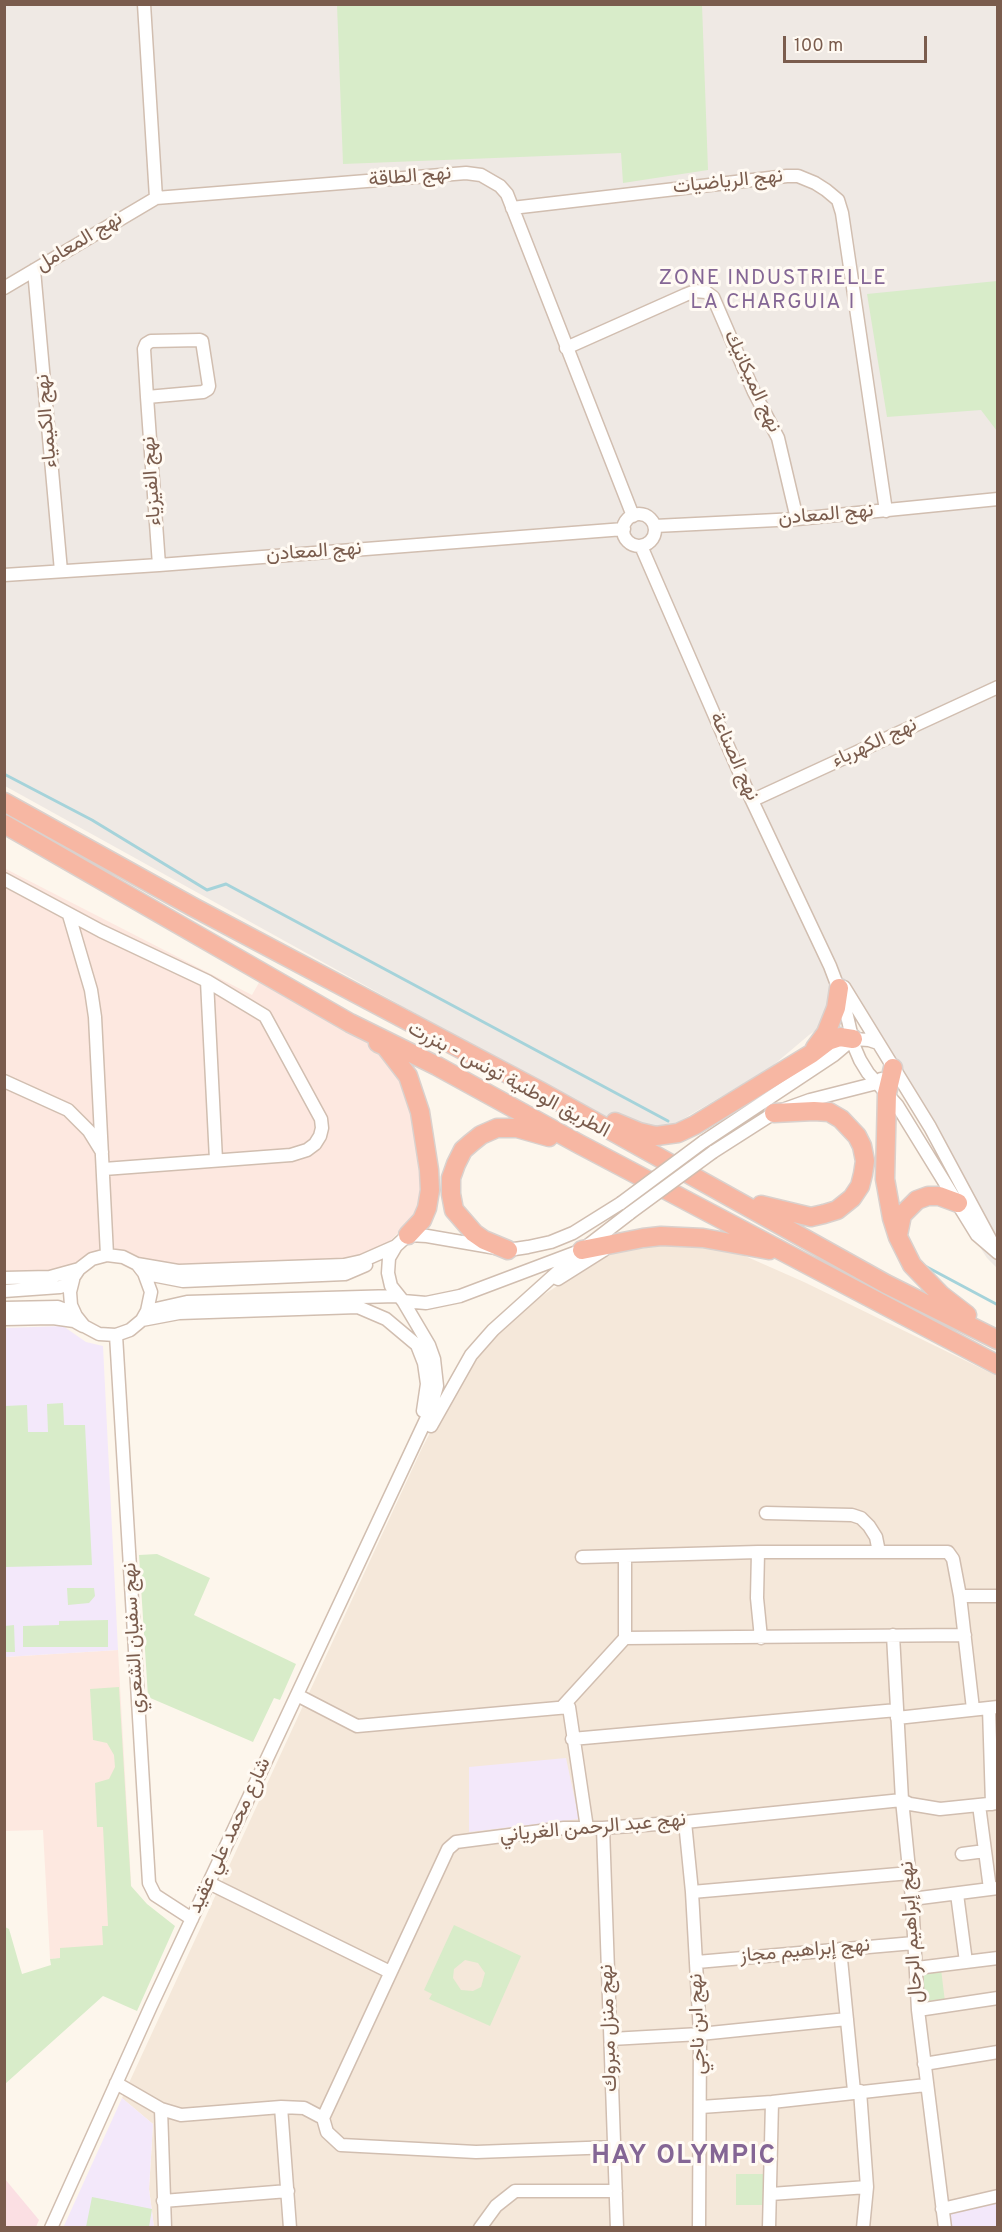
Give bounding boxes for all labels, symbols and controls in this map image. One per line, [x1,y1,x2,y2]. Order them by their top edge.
scale bar [786,24,930,62]
text: 100 m [794,35,843,58]
street label: نهج الطاقة [368,162,452,194]
street label: نهج الرياضيات [672,165,784,201]
street label: نهج المعامل [32,208,128,278]
district label: ZONE INDUSTRIELLE LA CHARGUIA I [659,267,887,317]
street label: نهج الميكانيك [717,327,785,437]
street label: نهج الكيمياء [32,373,64,469]
street label: نهج الفيزياء [138,435,168,527]
street label: نهج المعادن [777,500,875,532]
street label: نهج المعادن [265,538,363,568]
street label: نهج الصناعة [703,709,763,805]
street label: نهج الكهرباء [829,714,921,774]
street label: الطريق الوطنية تونس - بنزرت [403,1018,613,1144]
street label: نهج سفيان الشعري [119,1562,151,1714]
street label: شارع محمد علي عقيد [184,1754,278,1918]
street label: نهج عبد الرحمن الغرياني [499,1809,687,1849]
street label: نهج إبراهيم الرحال [896,1860,930,2004]
street label: نهج إبراهيم مجاز [739,1934,871,1970]
street label: نهج منزل مبروك [596,1964,624,2092]
street label: نهج ابن ناجي [685,1973,713,2075]
district label: HAY OLYMPIC [591,2142,777,2174]

